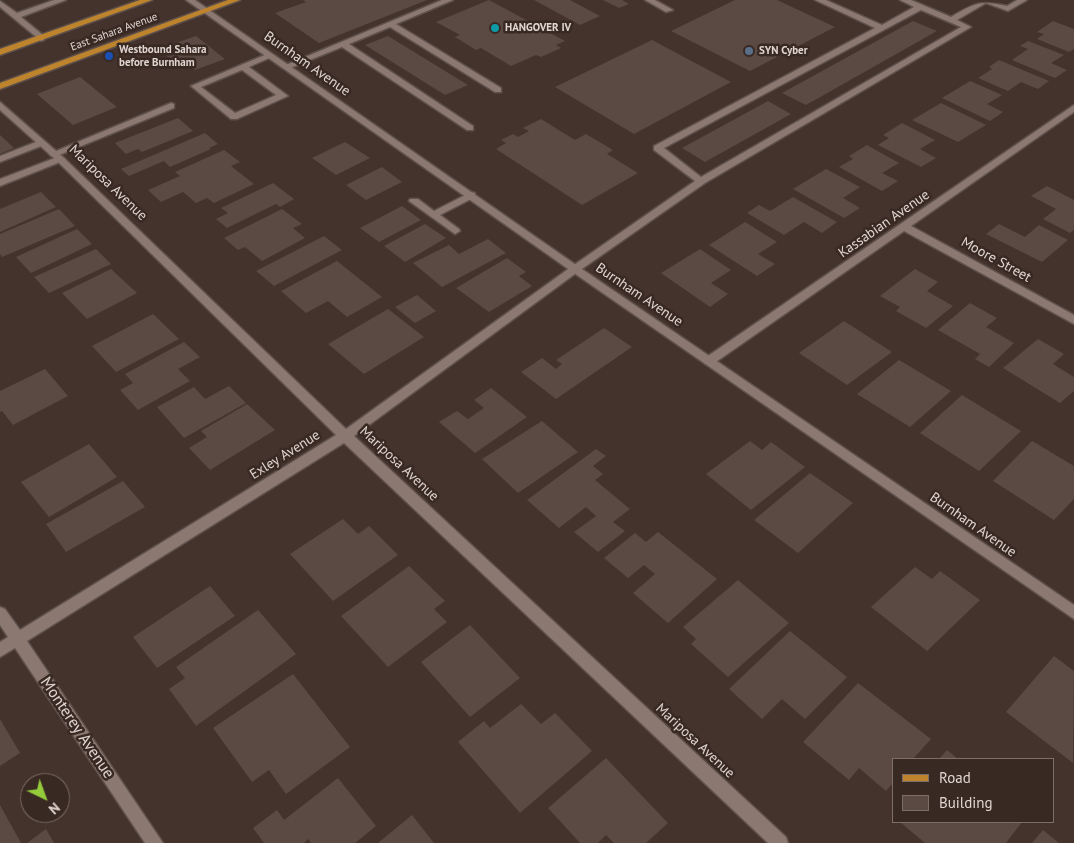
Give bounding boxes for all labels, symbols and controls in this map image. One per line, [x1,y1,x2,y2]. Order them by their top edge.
street label: East Sahara Avenue [69,10,159,54]
place label: HANGOVER IV [505,21,571,35]
marker: HANGOVER IV [489,22,501,34]
street label: Burnham Avenue [261,28,353,100]
place label: Westbound Sahara before Burnham [119,43,206,69]
place label: SYN Cyber [759,44,808,58]
marker: SYN Cyber [743,45,755,57]
marker: Westbound Sahara before Burnham [103,50,115,62]
street label: Mariposa Avenue [66,142,150,224]
street label: Kassabian Avenue [835,186,933,262]
street label: Moore Street [958,234,1034,286]
street label: Burnham Avenue [592,260,686,330]
street label: Mariposa Avenue [356,423,442,505]
street label: Exley Avenue [247,427,323,483]
street label: Burnham Avenue [927,489,1019,561]
street label: Monterey Avenue [36,674,118,782]
street label: Mariposa Avenue [652,700,738,782]
legend [892,758,1054,823]
text: Road [939,768,971,787]
north arrow [20,773,70,823]
text: Building [939,793,993,812]
text: N [45,799,64,818]

